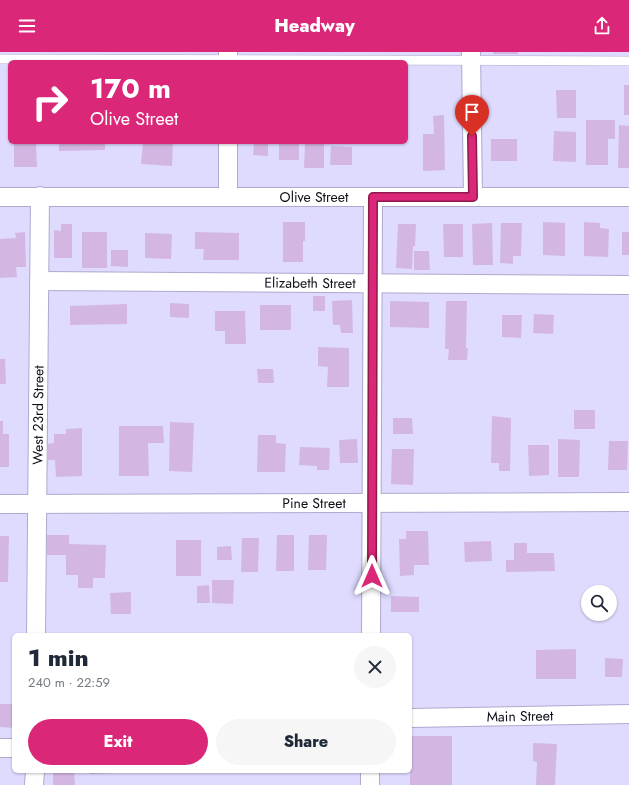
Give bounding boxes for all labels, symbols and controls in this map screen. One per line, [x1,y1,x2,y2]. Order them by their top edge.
text: Headway [274,13,355,39]
icon: menu [16,15,38,37]
icon: share [591,15,613,37]
text: 170 m [90,68,171,109]
icon: right [24,76,76,128]
pin [455,95,489,136]
icon: arrive [461,101,483,123]
text: Olive Street [90,106,178,132]
street label: Olive Street [280,187,349,207]
street label: Elizabeth Street [264,273,356,293]
street label: West 23rd Street [28,365,48,465]
street label: Pine Street [282,493,346,513]
position arrow [351,555,393,597]
map controls [581,585,617,621]
button: search [581,585,617,621]
text: 1 min [28,640,89,675]
button: close [354,646,396,688]
text: 240 m · 22:59 [28,673,110,692]
street label: Main Street [486,705,554,727]
button: Exit [28,719,208,765]
button: Share [216,719,396,765]

